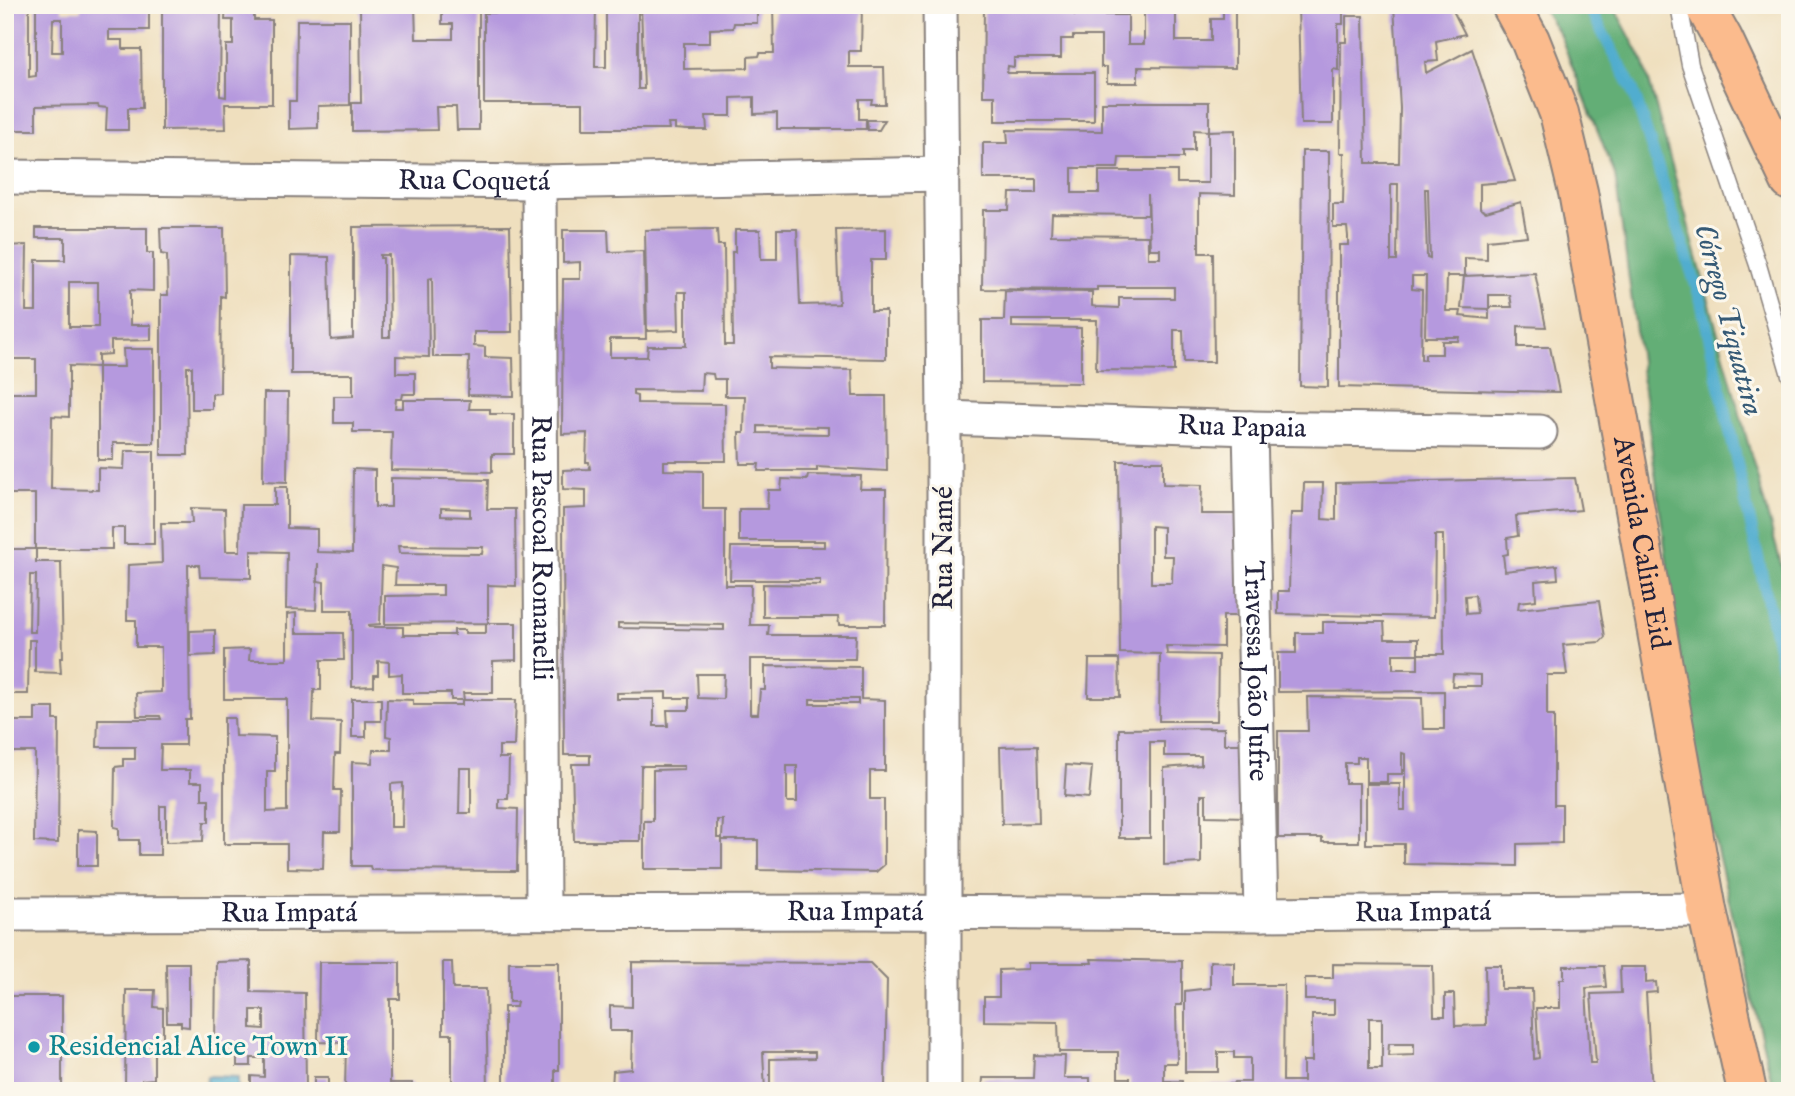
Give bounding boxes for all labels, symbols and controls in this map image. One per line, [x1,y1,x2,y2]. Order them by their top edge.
street label: Rua Coquetá [398,163,551,200]
water label: Córrego Tiquatira [1684,220,1772,420]
street label: Rua Papaia [1177,408,1307,446]
street label: Rua Pascoal Romanelli [523,415,559,681]
street label: Avenida Calim Eid [1605,433,1677,652]
street label: Rua Namé [927,486,962,610]
street label: Travessa João Jufre [1236,560,1275,782]
street label: Rua Impatá [787,894,924,930]
street label: Rua Impatá [1355,894,1492,931]
street label: Rua Impatá [221,896,358,931]
place label: Residencial Alice Town II [48,1030,348,1065]
marker: Residencial Alice Town II [26,1039,42,1055]

